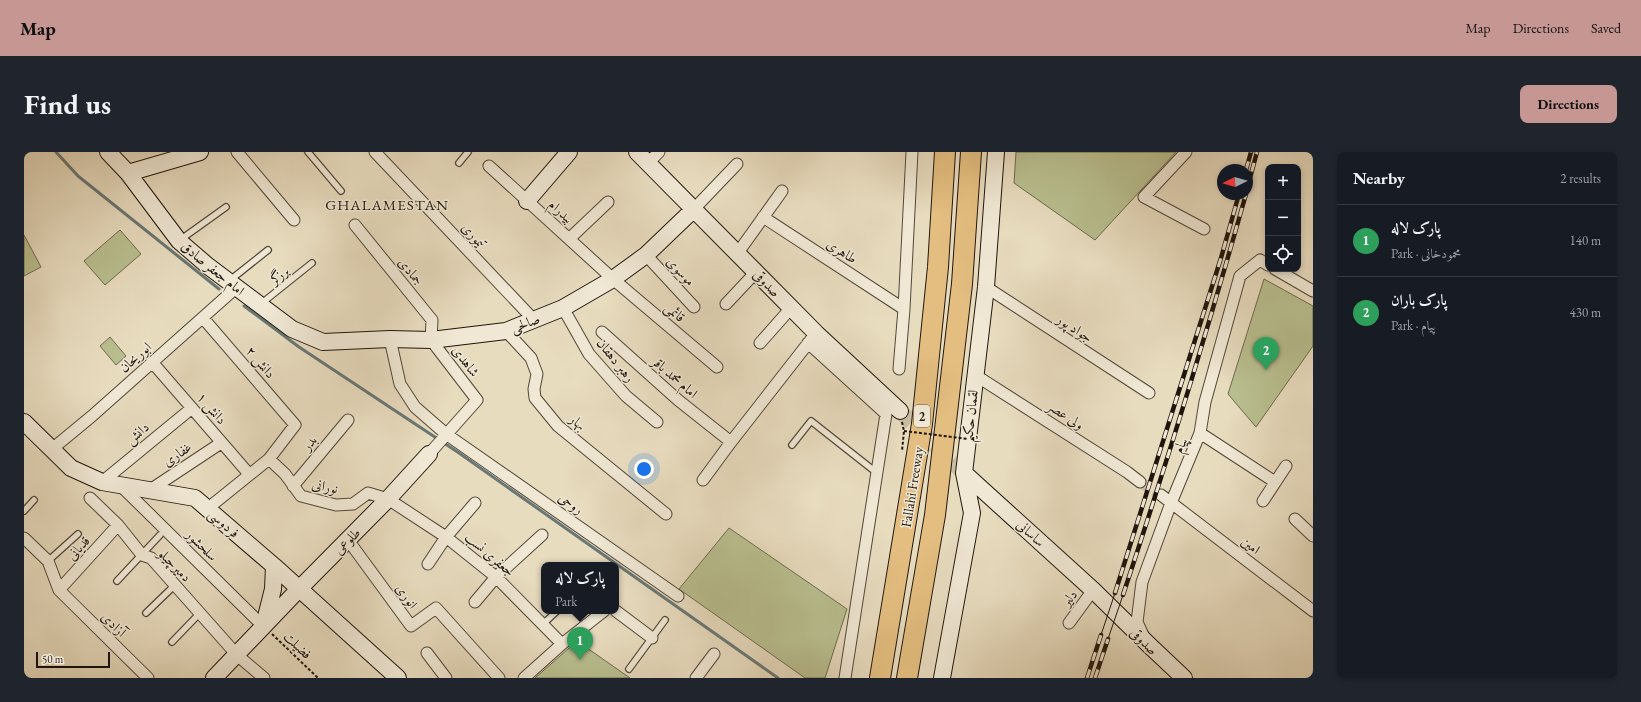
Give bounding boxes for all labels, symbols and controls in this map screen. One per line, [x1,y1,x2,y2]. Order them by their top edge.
text: Map [20,16,56,41]
text: Map [1465,19,1491,37]
text: Directions [1513,19,1569,37]
text: Saved [1591,19,1621,37]
button: Directions [1520,85,1617,123]
text: Find us [24,86,111,122]
north arrow [1217,164,1253,200]
map controls [1265,164,1301,272]
button: + [1265,164,1301,200]
text: Nearby [1353,167,1405,189]
text: 2 results [1560,170,1601,187]
district label: GHALAMESTAN [325,195,449,214]
street label: بیدرام [542,195,577,230]
button: − [1265,200,1301,236]
street label: تیموری [458,218,491,252]
text: پارک لاله [1391,218,1440,237]
text: 1 [1363,232,1369,249]
text: 140 m [1570,232,1601,249]
street label: طاهری [823,234,861,268]
button: locate [1265,236,1301,272]
street label: امام جعفر صادق [175,237,249,302]
text: Park · محمودخانی [1391,245,1461,262]
street label: موسوی [663,253,699,289]
street label: جمادی [394,254,428,288]
street label: برزگر [264,261,293,289]
street label: صدوقی [749,265,785,301]
text: پارک باران [1391,290,1447,309]
street label: قائمی [660,298,689,327]
text: 2 [1363,304,1369,321]
text: 430 m [1570,304,1601,321]
street label: صالحی [508,309,543,338]
street label: جواد پور [1051,309,1096,348]
text: Park · پیام [1391,317,1436,334]
street label: رهبر دهقان [593,334,639,386]
pin: 2 [1253,337,1279,370]
street label: ابوریحان [115,338,155,376]
street label: دانش ۲ [241,342,280,383]
street label: شاهدی [448,342,484,380]
street label: امام محمد باقر [644,351,702,405]
street label: دانش ۱ [192,388,231,428]
street label: لقمان حکیم [958,389,987,444]
street label: ولی عصر [1042,395,1088,434]
road number: 2 [914,405,930,427]
street label: بهار [564,409,590,435]
street label: دانش [121,418,153,449]
street label: بدر [296,432,321,456]
street label: پیام [1169,434,1195,457]
street label: غفاری [159,438,195,470]
street label: Fallahi Freeway [897,444,927,529]
your location [634,459,654,479]
street label: نورانی [310,474,340,498]
street label: روحی [555,488,587,518]
street label: فردوسی [204,504,243,542]
street label: ساسانی [1013,515,1049,551]
street label: سلحشور [181,524,222,565]
street label: طلوعی [330,524,364,558]
street label: جعفری نسب [461,528,519,581]
street label: قدیانی [62,532,94,564]
street label: امین [1238,532,1264,558]
street label: دمیرچیلو [152,543,196,586]
popup [541,562,619,614]
text: پارک لاله [555,568,605,587]
street label: انوری [392,580,422,612]
street label: دلیر [1056,586,1081,612]
text: Park [555,593,577,610]
street label: آزادی [97,607,132,642]
street label: صدوقی [1126,623,1162,659]
street label: فضیلت [280,627,316,663]
pin: 1 [567,627,593,660]
scale bar [36,650,110,669]
text: 50 m [42,652,63,666]

